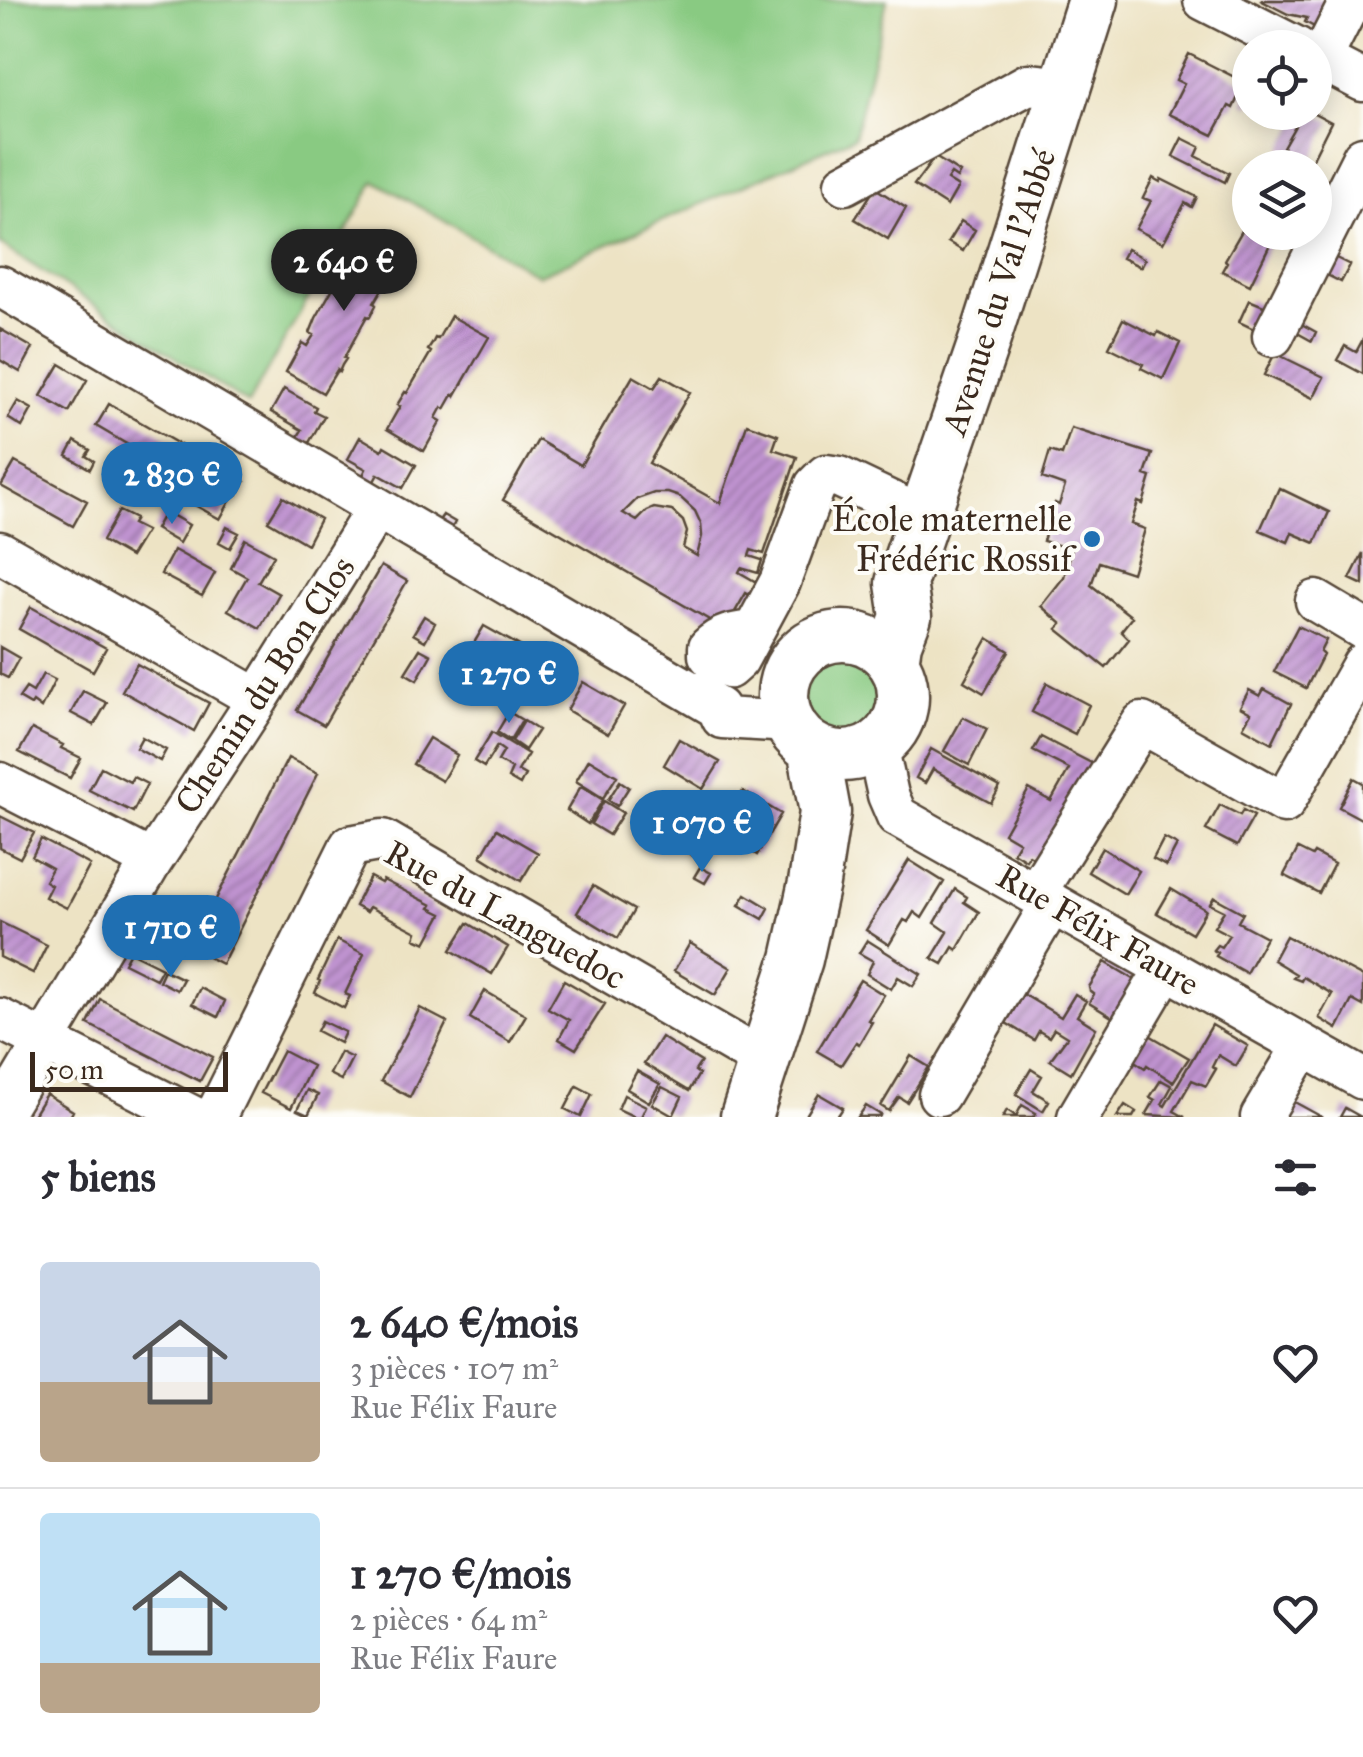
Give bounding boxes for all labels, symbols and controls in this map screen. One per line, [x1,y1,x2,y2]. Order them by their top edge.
map controls [1232,30,1332,250]
button: locate [1232,30,1332,130]
street label: Avenue du Val l'Abbé [932,143,1066,443]
button: layers [1232,150,1332,250]
pin: 2 640 € [252,229,436,314]
text: 2 640 € [293,242,395,281]
pin: 2 830 € [80,442,264,527]
text: 2 830 € [123,455,221,494]
place label: École maternelle Frédéric Rossif [832,496,1077,581]
marker: École maternelle Frédéric Rossif [1081,528,1103,550]
street label: Chemin du Bon Clos [166,548,364,822]
pin: 1 270 € [417,641,601,726]
text: 1 270 € [461,654,557,693]
pin: 1 070 € [610,790,794,875]
text: 1 070 € [652,803,752,842]
street label: Rue du Languedoc [377,831,633,999]
street label: Rue Félix Faure [989,855,1207,1005]
pin: 1 710 € [79,895,263,980]
text: 1 710 € [124,908,218,947]
scale bar [30,1047,228,1092]
text: 50 m [45,1052,104,1087]
icon: filters [1268,1150,1323,1205]
text: 5 biens [40,1151,156,1203]
text: 2 640 €/mois [350,1297,578,1349]
icon: home [120,1302,240,1422]
icon: heart [1268,1335,1323,1390]
text: 3 pièces · 107 m² [350,1349,558,1388]
text: Rue Félix Faure [350,1388,557,1427]
text: 1 270 €/mois [350,1548,571,1600]
icon: home [120,1553,240,1673]
icon: heart [1268,1586,1323,1641]
text: 2 pièces · 64 m² [350,1600,547,1639]
text: Rue Félix Faure [350,1639,557,1678]

